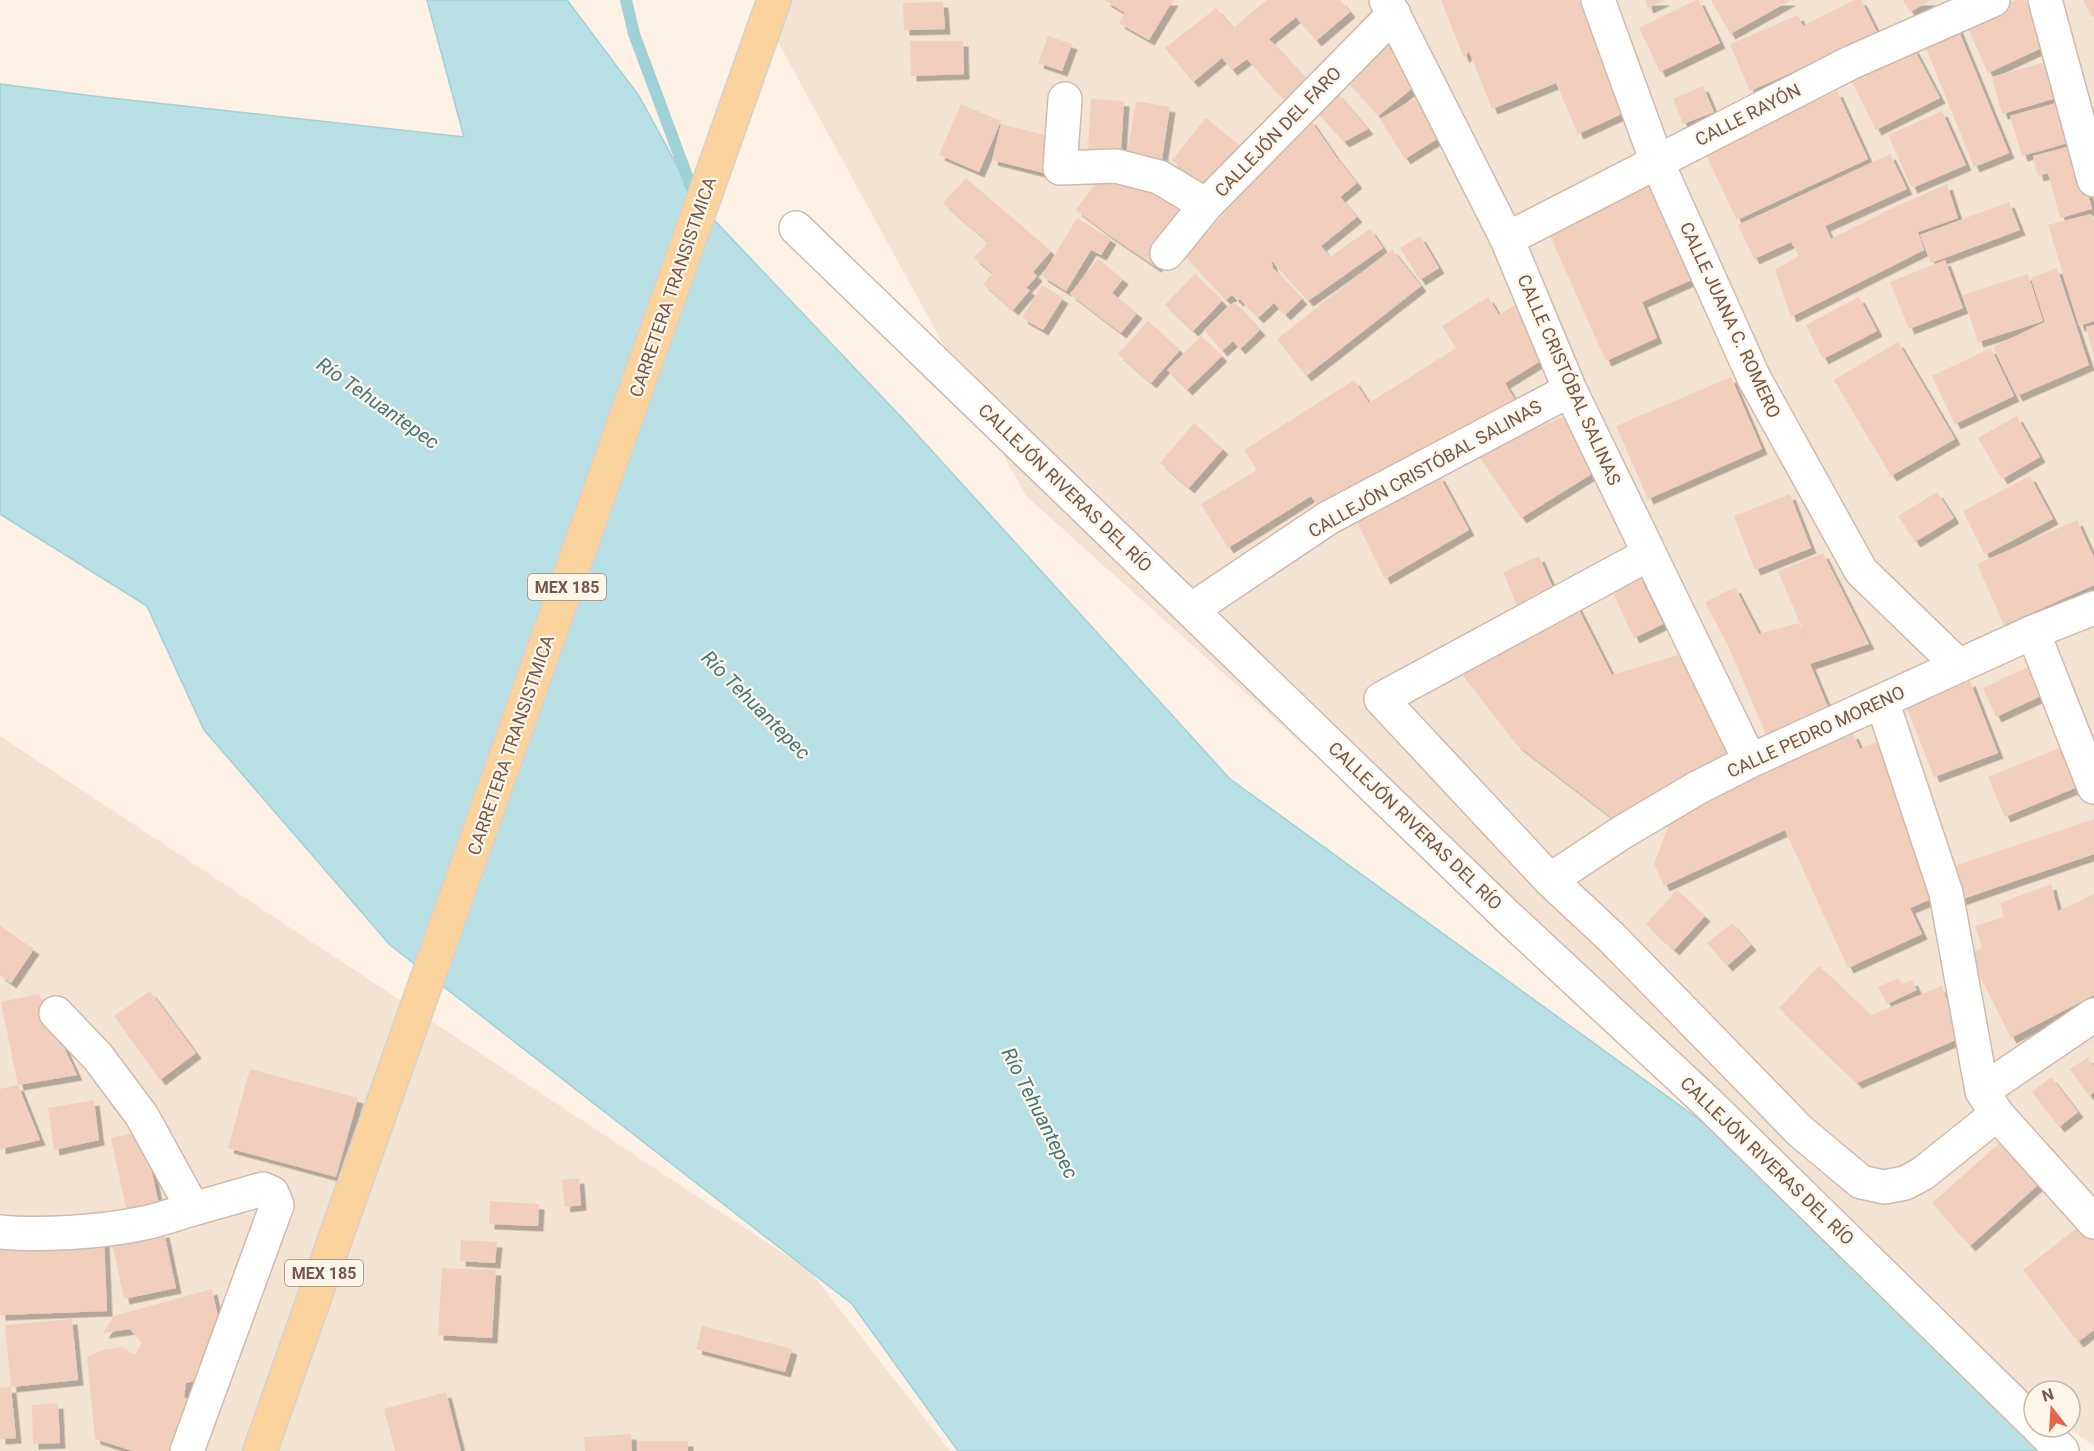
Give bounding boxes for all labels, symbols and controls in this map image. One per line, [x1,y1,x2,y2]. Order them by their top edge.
street label: CALLEJÓN DEL FARO [1210,62,1345,201]
street label: CALLE RAYÓN [1692,79,1804,150]
street label: CARRETERA TRANSISTMICA [625,174,720,400]
street label: CALLE JUANA C. ROMERO [1676,218,1785,421]
street label: CALLE CRISTÓBAL SALINAS [1513,271,1626,489]
water label: Río Tehuantepec [312,352,444,454]
street label: CALLEJÓN CRISTÓBAL SALINAS [1304,395,1545,542]
street label: CALLEJÓN RIVERAS DEL RÍO [974,399,1156,576]
road number: MEX 185 [528,574,606,600]
street label: CARRETERA TRANSISTMICA [463,632,558,858]
water label: Río Tehuantepec [697,646,815,764]
street label: CALLE PEDRO MORENO [1724,681,1908,782]
street label: CALLEJÓN RIVERAS DEL RÍO [1324,737,1506,914]
water label: Río Tehuantepec [997,1043,1083,1183]
street label: CALLEJÓN RIVERAS DEL RÍO [1676,1072,1858,1249]
road number: MEX 185 [285,1260,363,1286]
north arrow [2022,1379,2082,1439]
text: N [2040,1384,2056,1406]

